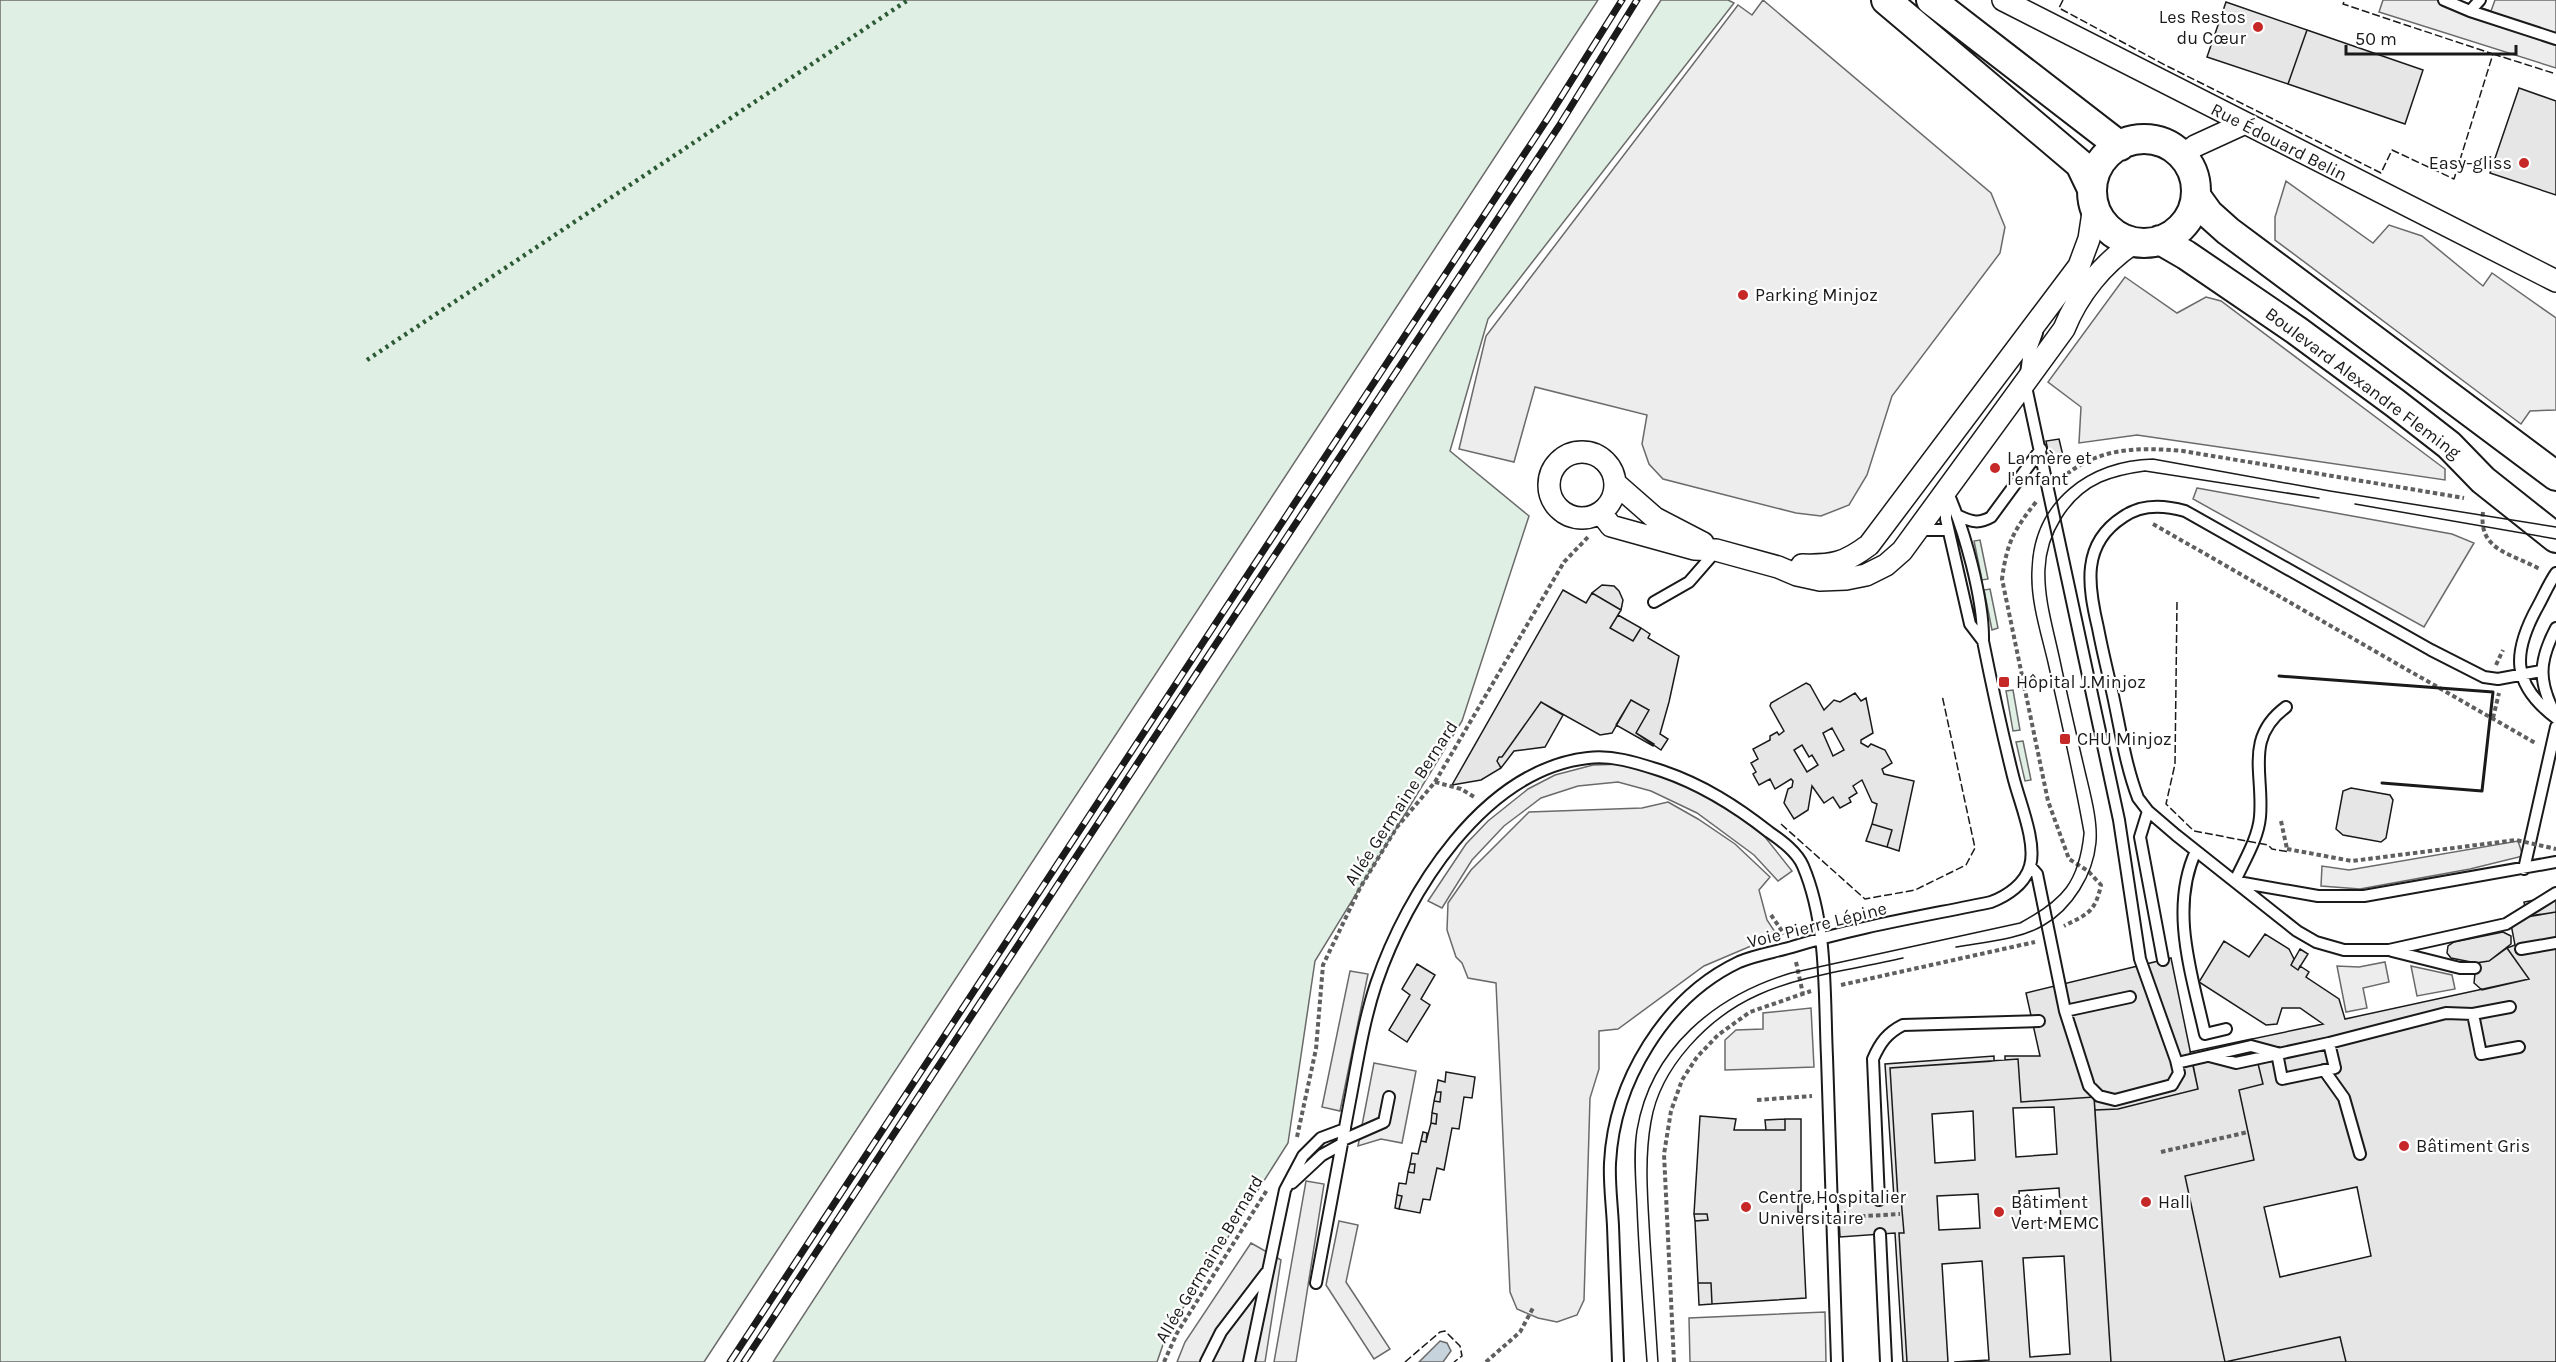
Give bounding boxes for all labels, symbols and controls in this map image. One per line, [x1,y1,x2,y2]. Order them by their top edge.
place label: Les Restos du Cœur [2159,6,2246,49]
scale bar [2346,18,2516,56]
marker: Les Restos du Cœur [2251,20,2265,34]
text: 50 m [2355,28,2397,50]
street label: Rue Édouard Belin [2207,97,2351,186]
place label: Easy-gliss [2429,152,2512,174]
marker: Easy-gliss [2517,156,2531,170]
place label: Parking Minjoz [1755,284,1878,306]
marker: Parking Minjoz [1736,288,1750,302]
street label: Boulevard Alexandre Fleming [2261,302,2465,464]
place label: La mère et l'enfant [2007,447,2092,490]
marker: La mère et l'enfant [1988,461,2002,475]
place label: Hôpital J.Minjoz [2016,671,2146,693]
marker: Hôpital J.Minjoz [1997,675,2011,689]
street label: Allée Germaine Bernard [1340,717,1462,889]
place label: CHU Minjoz [2077,728,2172,750]
marker: CHU Minjoz [2058,732,2072,746]
street label: Voie Pierre Lépine [1745,897,1889,953]
place label: Bâtiment Gris [2416,1135,2530,1157]
marker: Bâtiment Gris [2397,1139,2411,1153]
street label: Allée Germaine Bernard [1150,1171,1268,1347]
place label: Centre Hospitalier Universitaire [1758,1186,1906,1229]
place label: Bâtiment Vert MEMC [2011,1191,2099,1234]
place label: Hall [2158,1191,2190,1213]
marker: Hall [2139,1195,2153,1209]
marker: Centre Hospitalier Universitaire [1739,1200,1753,1214]
marker: Bâtiment Vert MEMC [1992,1205,2006,1219]

